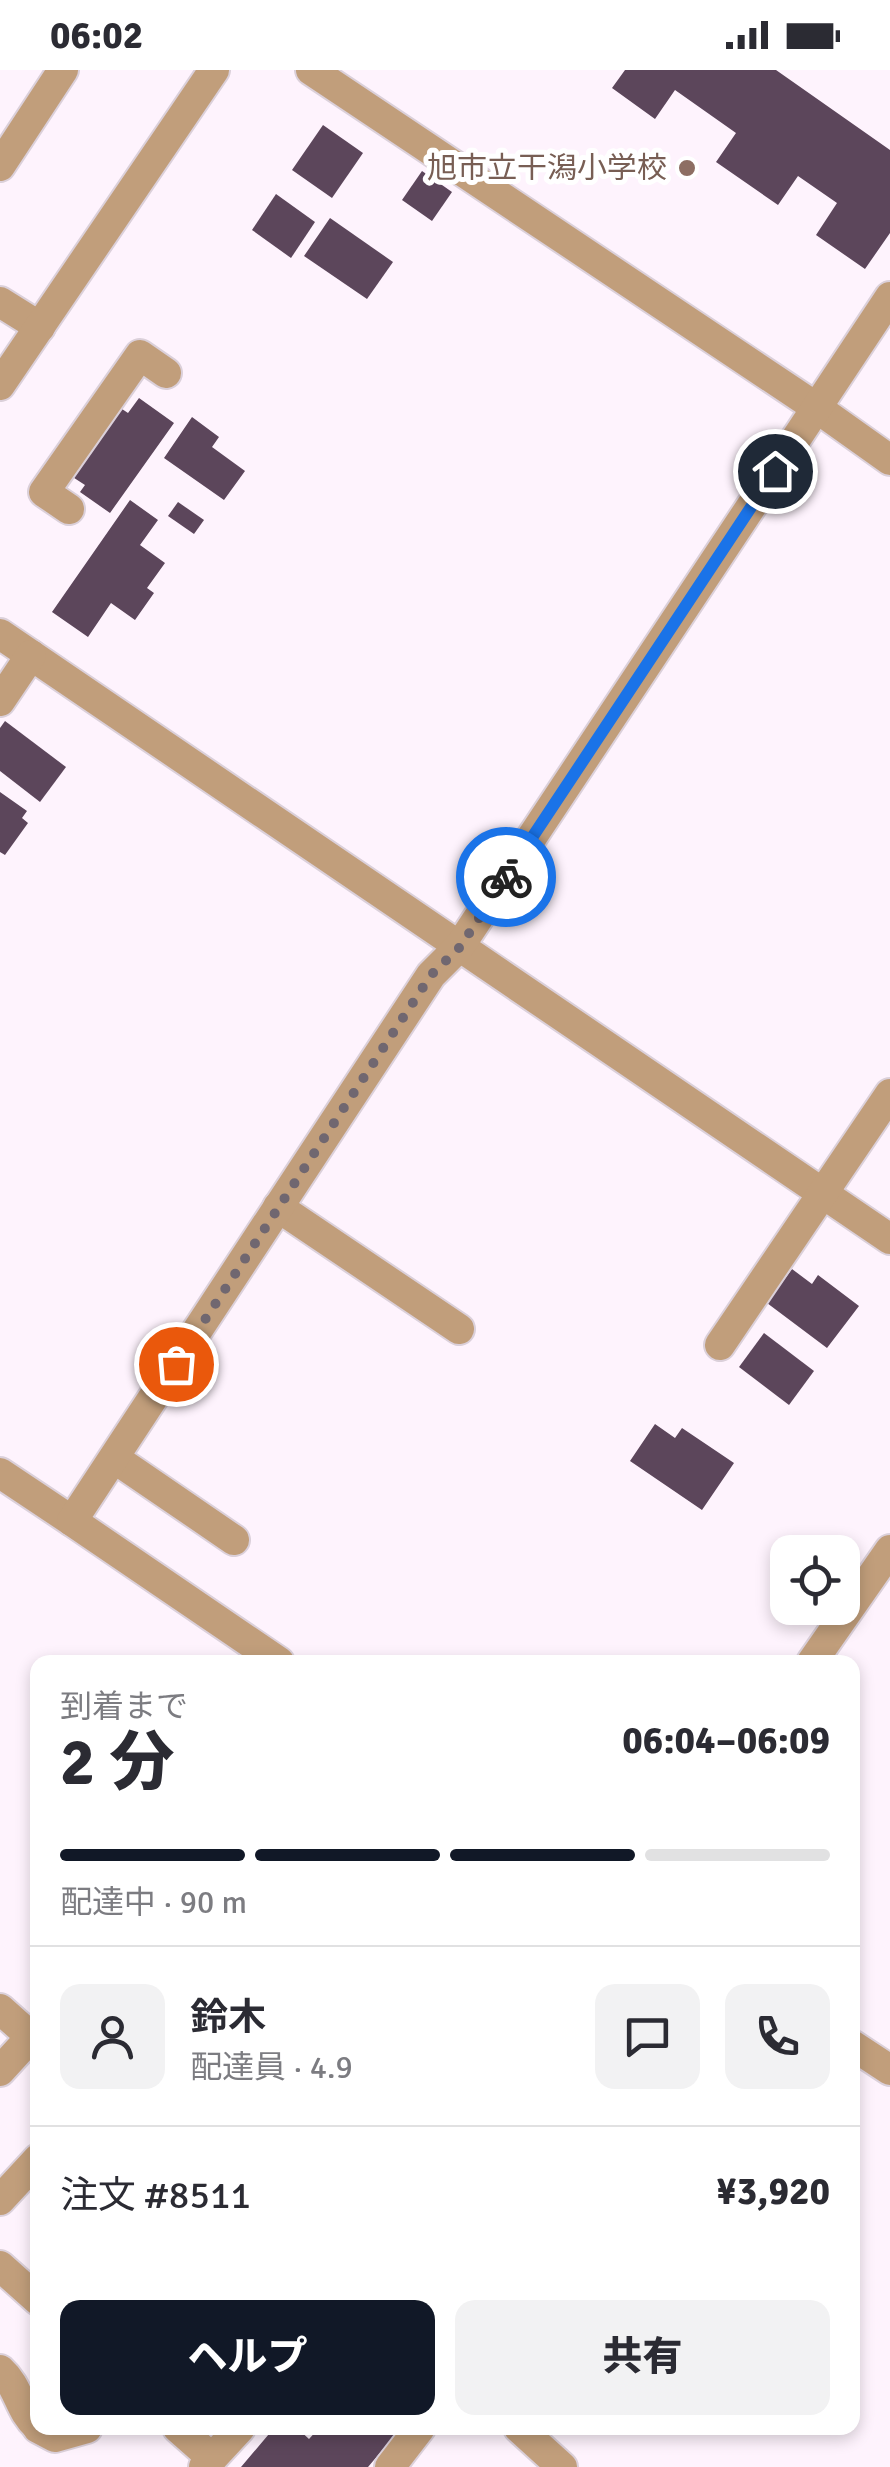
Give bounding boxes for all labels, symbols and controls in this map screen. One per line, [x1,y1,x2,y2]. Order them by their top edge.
text: 06:02 [50,12,143,59]
place label: 旭市立干潟小学校 [427,150,667,187]
marker: 旭市立干潟小学校 [676,157,698,179]
pin [733,429,818,514]
icon: home [748,444,803,499]
courier [456,827,556,927]
icon: bike [479,850,534,905]
pin [134,1322,219,1407]
icon: bag [149,1337,204,1392]
map controls [770,1535,860,1625]
button: locate [770,1535,860,1625]
text: 到着まで [60,1687,188,1726]
text: 06:04–06:09 [622,1717,830,1764]
text: 2 分 [60,1723,174,1803]
text: 配達中 · 90 m [60,1883,247,1922]
button: person [60,1984,165,2089]
button: chat [595,1984,700,2089]
button: phone [725,1984,830,2089]
text: 鈴木 [190,1994,266,2041]
text: 配達員 · 4.9 [190,2048,353,2087]
text: ¥3,920 [716,2168,830,2215]
text: 注文 #8511 [60,2172,251,2219]
button: ヘルプ [60,2300,435,2415]
button: 共有 [455,2300,830,2415]

